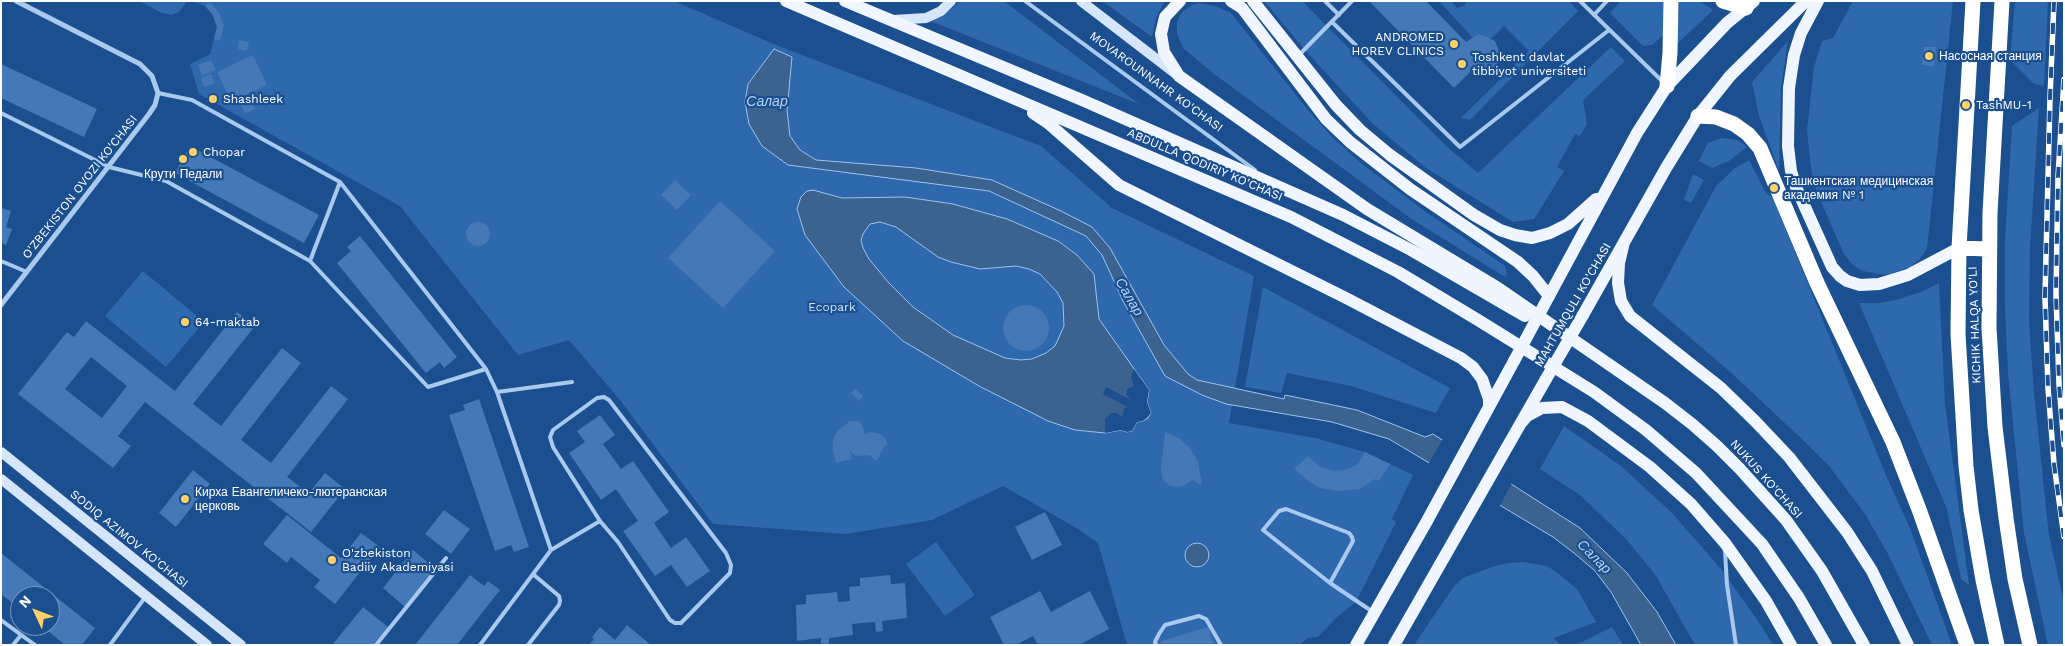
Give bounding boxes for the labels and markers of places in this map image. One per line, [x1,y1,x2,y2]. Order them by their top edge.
place label: ANDROMED HOREV CLINICS [1351,30,1444,58]
marker: ANDROMED HOREV CLINICS [1448,38,1460,50]
place label: Насосная станция [1939,49,2042,63]
place label: Toshkent davlat tibbiyot universiteti [1472,50,1586,78]
marker: Насосная станция [1923,50,1935,62]
marker: Toshkent davlat tibbiyot universiteti [1456,58,1468,70]
place label: Shashleek [223,92,283,106]
marker: Shashleek [207,93,219,105]
place label: TashMU-1 [1976,98,2032,112]
marker: TashMU-1 [1960,99,1972,111]
place label: Chopar [203,145,245,159]
marker: Chopar [187,146,199,158]
marker: Крути Педали [177,153,189,165]
place label: Крути Педали [144,167,222,181]
place label: Ташкентская медицинская академия № 1 [1784,174,1933,202]
marker: Ташкентская медицинская академия № 1 [1768,182,1780,194]
place label: 64-maktab [195,315,260,329]
marker: 64-maktab [179,316,191,328]
place label: Кирха Евангеличеко-лютеранская церковь [195,485,387,513]
marker: Кирха Евангеличеко-лютеранская церковь [179,493,191,505]
place label: O'zbekiston Badiiy Akademiyasi [342,546,454,574]
marker: O'zbekiston Badiiy Akademiyasi [326,554,338,566]

